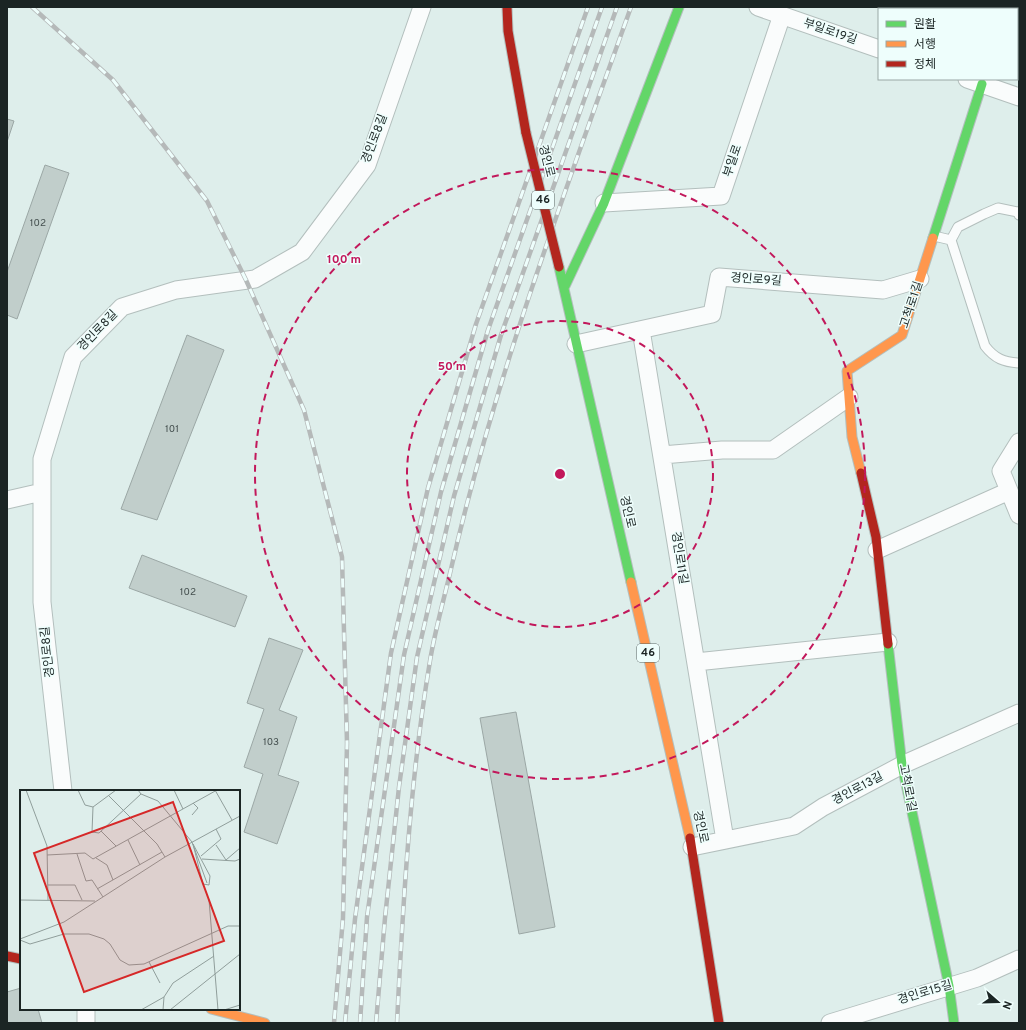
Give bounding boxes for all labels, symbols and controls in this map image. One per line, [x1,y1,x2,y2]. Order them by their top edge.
legend [878,8,1018,80]
street label: 부일로19길 [801,15,859,49]
text: 원활 [914,17,936,33]
text: 서행 [914,37,936,53]
text: 정체 [914,57,936,73]
street label: 경인로8길 [358,112,392,166]
street label: 경인로 [534,143,558,179]
street label: 부일로 [720,143,746,179]
road number: 46 [532,191,554,209]
house number: 102 [30,217,46,230]
text: 100 m [327,252,361,268]
street label: 경인로9길 [730,270,782,290]
street label: 고척로1길 [897,279,927,331]
street label: 경인로8길 [74,307,122,355]
text: 50 m [438,359,466,375]
house number: 101 [165,423,179,436]
centre of rings [553,467,567,481]
street label: 경인로 [615,494,639,530]
street label: 경인로11길 [667,531,691,585]
house number: 102 [180,586,196,599]
street label: 경인로8길 [37,626,59,678]
road number: 46 [637,644,659,662]
house number: 103 [263,736,279,749]
street label: 고척로1길 [895,763,919,813]
street label: 경인로13길 [830,769,886,809]
inset map [20,790,240,1010]
street label: 경인로 [689,809,711,845]
street label: 경인로15길 [896,977,954,1009]
north arrow [978,982,1018,1022]
text: N [999,999,1014,1011]

